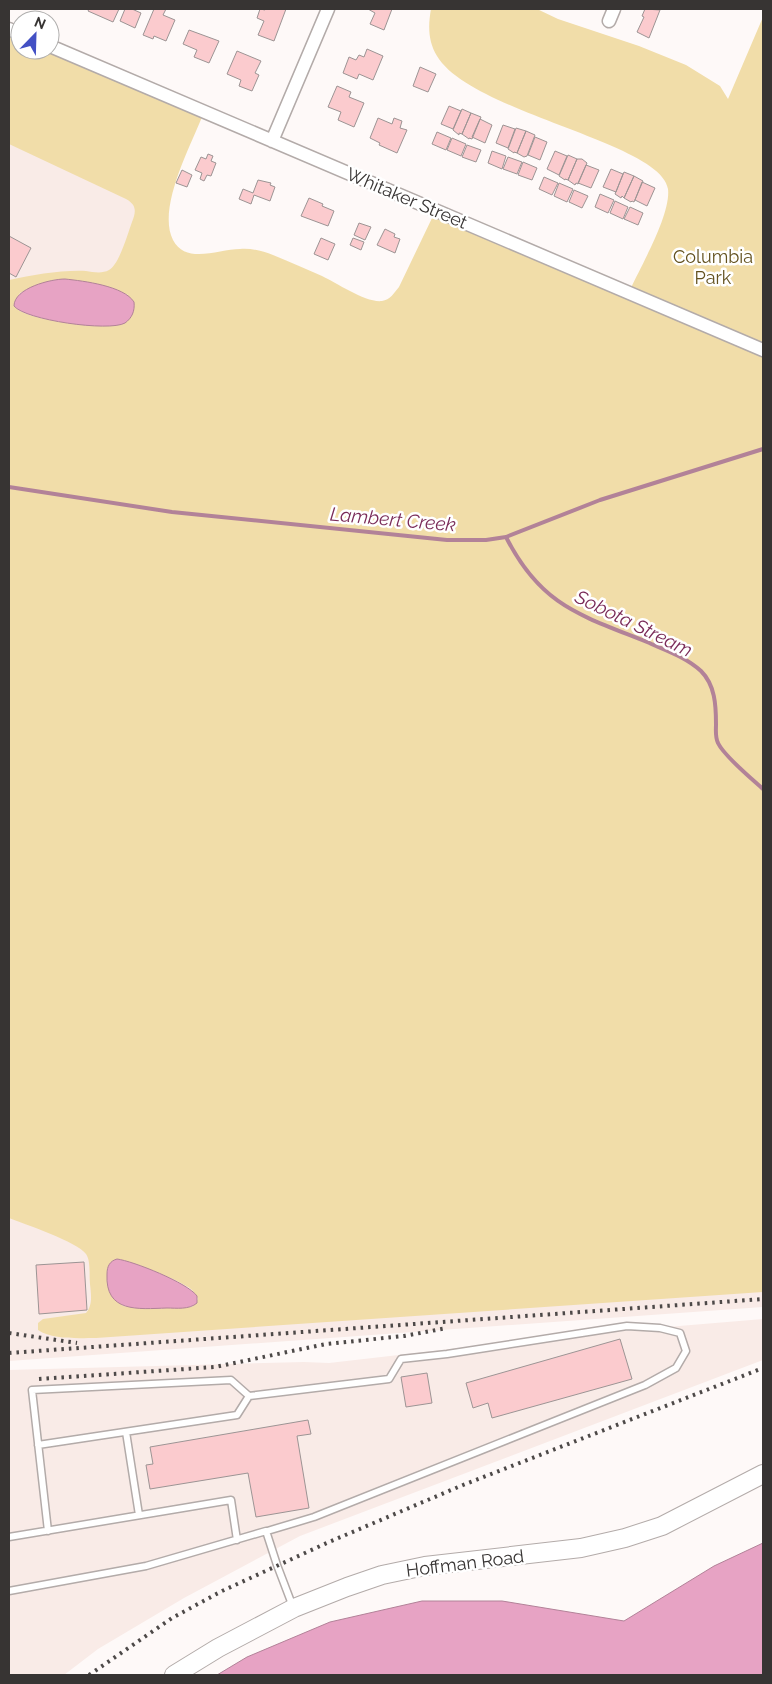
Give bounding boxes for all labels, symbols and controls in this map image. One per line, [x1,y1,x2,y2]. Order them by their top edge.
north arrow [10,10,60,60]
text: N [32,14,48,32]
street label: Whitaker Street [343,163,471,233]
park label: Columbia Park [673,246,753,288]
water label: Lambert Creek [329,503,457,535]
water label: Sobota Stream [571,585,696,661]
street label: Hoffman Road [405,1545,525,1581]

